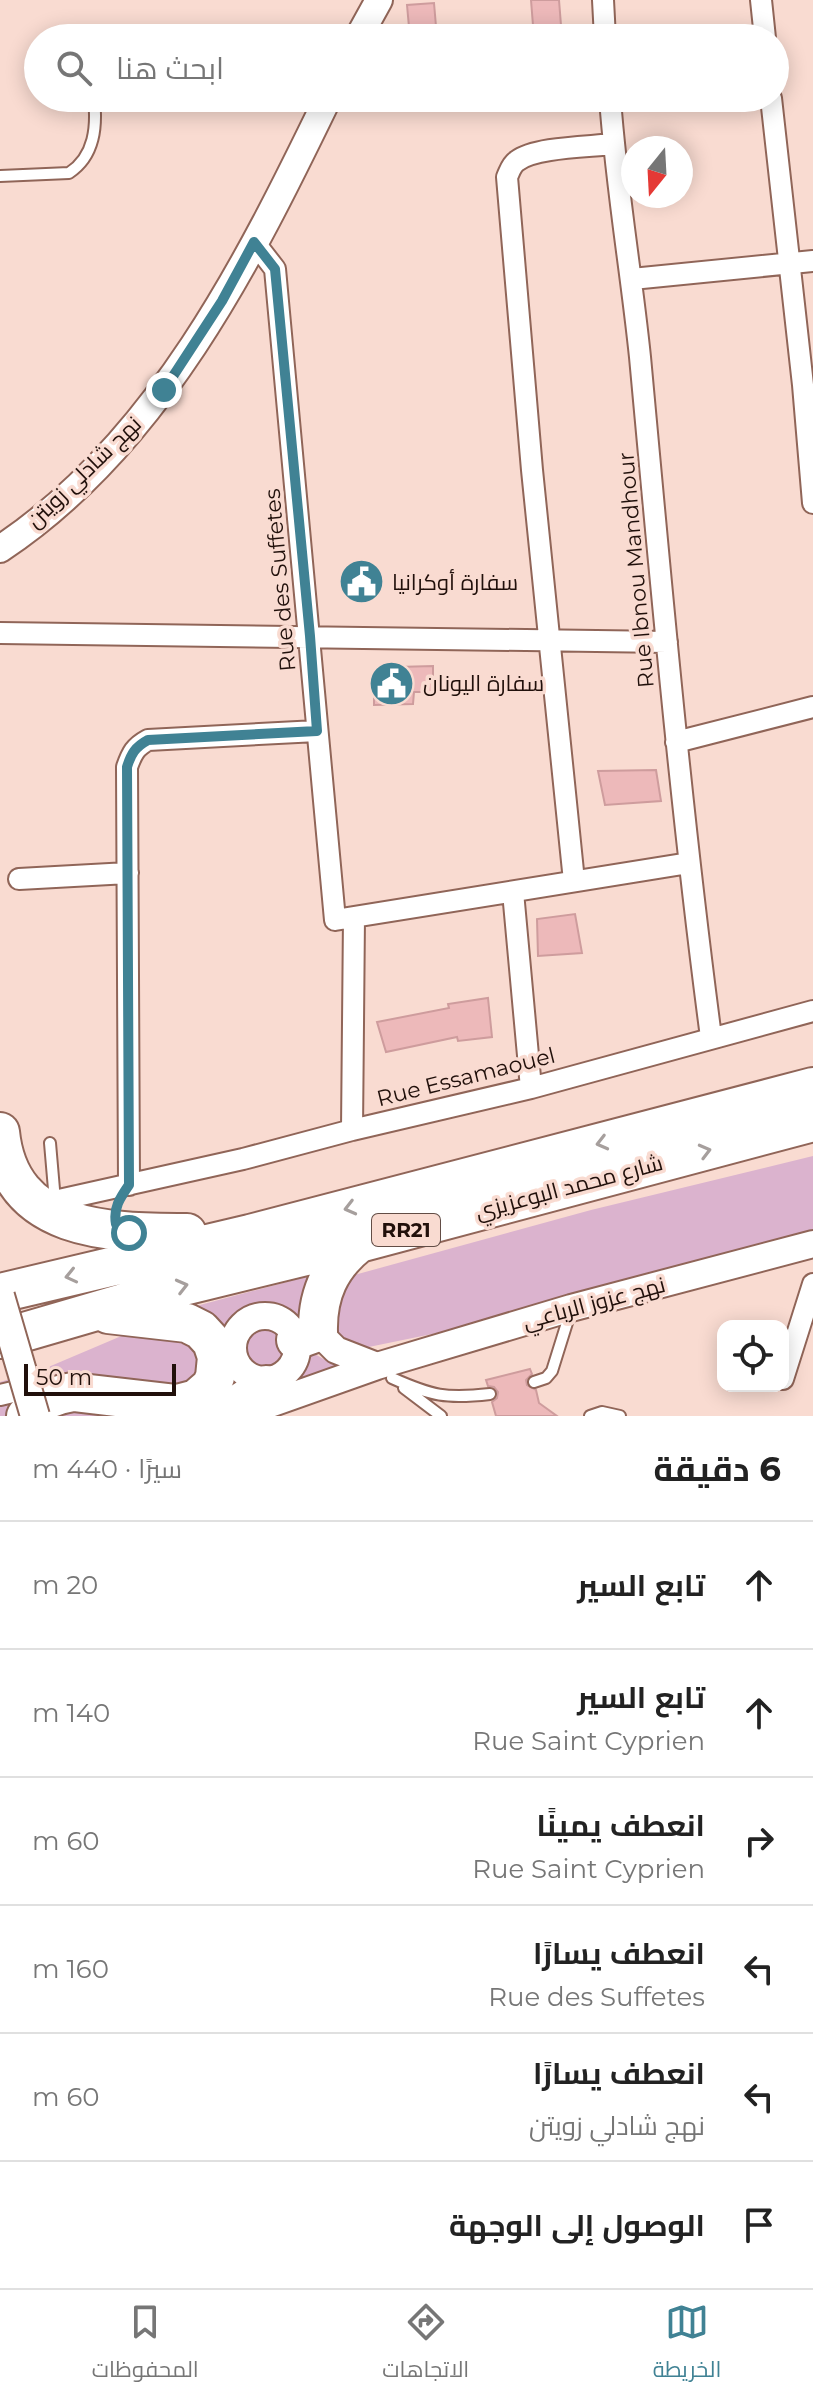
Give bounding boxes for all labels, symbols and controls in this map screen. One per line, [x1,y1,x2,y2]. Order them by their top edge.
search box [24,24,789,112]
icon: search [52,46,96,90]
text: ابحث هنا [116,50,224,87]
north arrow [621,136,693,208]
route end [146,372,182,408]
street label: نهج شادلي زويتن [21,411,149,536]
street label: Rue Ibnou Mandhour [612,451,660,689]
street label: Rue des Suffetes [259,487,301,673]
public building icon: سفارة أوكرانيا [337,558,385,606]
place label: سفارة أوكرانيا [392,569,518,596]
public building icon: سفارة اليونان [368,659,416,707]
place label: سفارة اليونان [423,670,544,697]
street label: Rue Essamaouel [374,1042,558,1112]
one-way arrow [596,1133,610,1150]
one-way arrow [698,1143,712,1160]
street label: شارع محمد البوعزيزي [472,1149,666,1228]
one-way arrow [344,1198,358,1215]
road number: RR21 [372,1214,440,1246]
route start [111,1215,147,1251]
one-way arrow [64,1267,78,1284]
street label: نهج عزوز الرباعي [520,1271,669,1338]
one-way arrow [175,1279,189,1296]
map controls [717,1320,789,1392]
button: locate [717,1320,789,1392]
scale bar [24,1360,176,1396]
text: 50 m [36,1364,92,1391]
text: 6 دقيقة [654,1448,781,1490]
text: سيرًا · 440 m [32,1453,182,1485]
icon: ahead [737,1563,781,1607]
text: تابع السير [577,1567,705,1604]
text: 20 m [32,1569,98,1601]
text: تابع السير [577,1679,705,1716]
icon: ahead [737,1691,781,1735]
text: 140 m [32,1697,110,1729]
text: Rue Saint Cyprien [472,1725,705,1757]
text: انعطف يمينًا [537,1807,705,1844]
icon: right [737,1819,781,1863]
text: 60 m [32,1825,99,1857]
text: Rue Saint Cyprien [472,1853,705,1885]
text: انعطف يسارًا [533,1935,705,1972]
icon: left [737,1947,781,1991]
text: 160 m [32,1953,109,1985]
text: Rue des Suffetes [488,1981,705,2013]
text: انعطف يسارًا [533,2055,705,2092]
icon: left [737,2075,781,2119]
text: 60 m [32,2081,99,2113]
text: نهج شادلي زويتن [529,2110,705,2142]
icon: arrive [737,2203,781,2247]
text: الوصول إلى الوجهة [449,2207,705,2244]
tab: المحفوظات [92,2300,199,2390]
tab: الاتجاهات [382,2300,469,2390]
tab: الخريطة [653,2300,721,2390]

